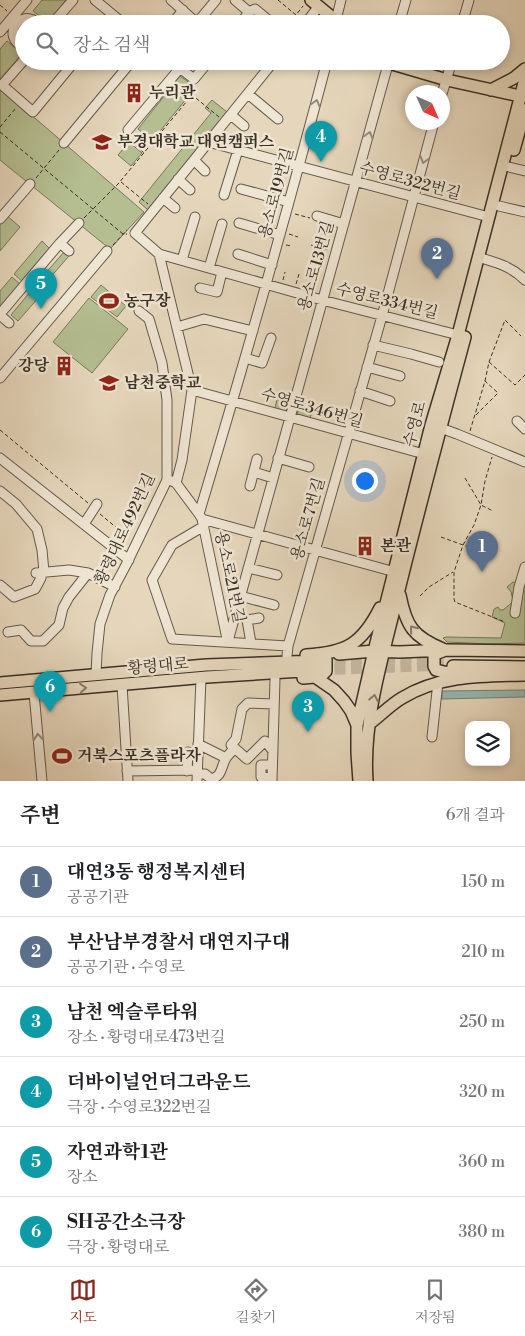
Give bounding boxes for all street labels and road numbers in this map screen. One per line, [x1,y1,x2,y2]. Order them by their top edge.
street label: 용소로19번길 [254,145,298,241]
street label: 수영로322번길 [357,158,463,204]
street label: 용소로13번길 [294,219,338,313]
street label: 수영로334번길 [334,279,440,323]
street label: 수영로346번길 [258,384,366,432]
street label: 수영로 [399,398,431,449]
street label: 황령대로492번길 [90,470,160,588]
street label: 용소로7번길 [287,475,329,563]
street label: 용소로21번길 [210,529,250,625]
street label: 황령대로 [126,653,190,679]

